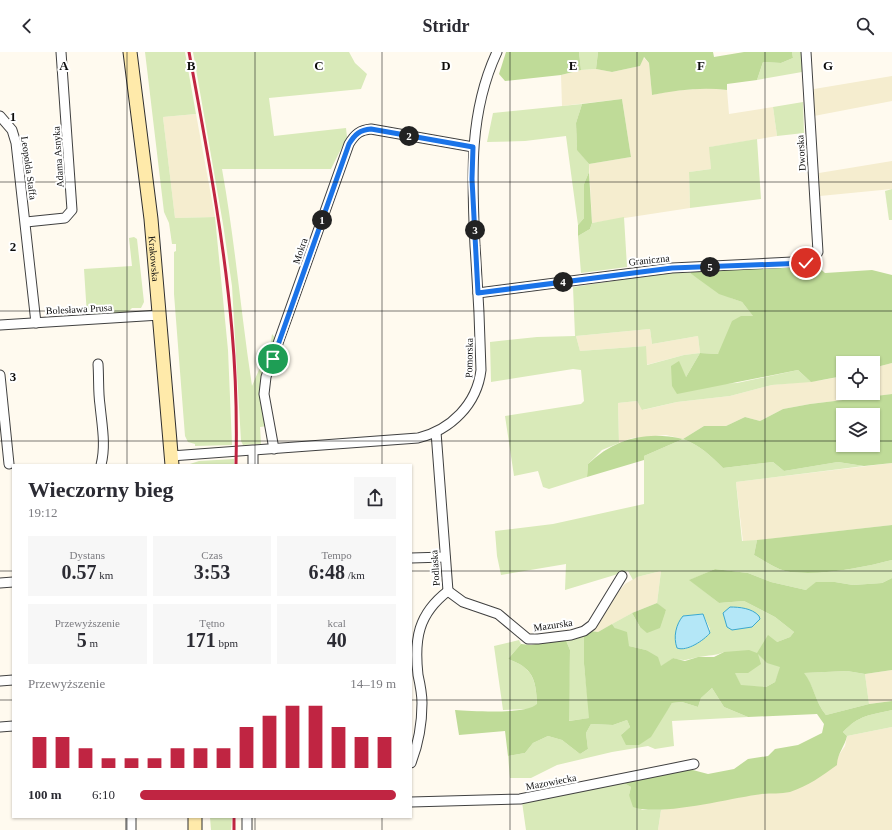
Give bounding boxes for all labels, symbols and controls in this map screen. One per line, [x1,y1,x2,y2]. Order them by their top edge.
icon: back [16,15,38,37]
icon: search [854,15,876,37]
text: Stridr [423,16,470,36]
text: A [59,58,69,73]
text: B [187,58,196,73]
text: C [314,58,324,73]
text: D [441,58,451,73]
text: E [569,58,577,73]
text: F [697,58,705,73]
text: G [823,58,833,73]
text: 1 [10,109,16,124]
street label: Adama Asnyka [50,125,66,188]
pin: 2 [399,126,419,146]
text: 2 [406,130,412,142]
street label: Dworska [794,134,808,171]
street label: Leopolda Staffa [19,136,39,201]
pin: 1 [312,210,332,230]
text: 1 [319,214,325,226]
pin: 3 [465,220,485,240]
text: 3 [472,224,478,236]
street label: Krakowska [147,235,162,282]
street label: Mokra [290,236,310,265]
text: 2 [10,239,16,254]
pin [789,246,823,280]
street label: Graniczna [628,252,671,268]
icon: check [795,252,817,274]
pin: 5 [700,257,720,277]
text: 5 [707,261,713,273]
pin: 4 [553,272,573,292]
text: 4 [560,276,566,288]
street label: Bolesława Prusa [46,302,113,316]
street label: Pomorska [463,337,475,378]
pin [256,342,290,376]
icon: arrive [262,348,284,370]
map controls [836,356,880,452]
button: locate [836,356,880,400]
text: 3 [10,369,17,384]
button: layers [836,408,880,452]
text: Wieczorny bieg [28,477,174,502]
button: share [354,477,396,519]
text: 19:12 [28,505,58,520]
text: Dystans [70,549,105,561]
text: Czas [201,549,223,561]
text: Tempo [321,549,352,561]
street label: Podlaska [428,549,442,586]
text: 0.57 [61,561,96,583]
text: 3:53 [194,561,230,583]
text: 6:48 [308,561,345,583]
text: km [96,569,113,581]
text: /km [345,569,365,581]
text: Przewyższenie [55,617,120,629]
text: Tętno [199,617,225,629]
text: kcal [327,617,346,629]
street label: Mazurska [533,617,574,633]
text: 5 [77,629,87,651]
text: 171 [186,629,216,651]
text: 40 [327,629,347,651]
text: m [87,637,98,649]
text: bpm [216,637,238,649]
text: Przewyższenie [28,676,105,691]
text: 14–19 m [350,676,396,691]
street label: Mazowiecka [525,772,578,792]
text: 100 m [28,787,62,802]
text: 6:10 [92,787,115,802]

